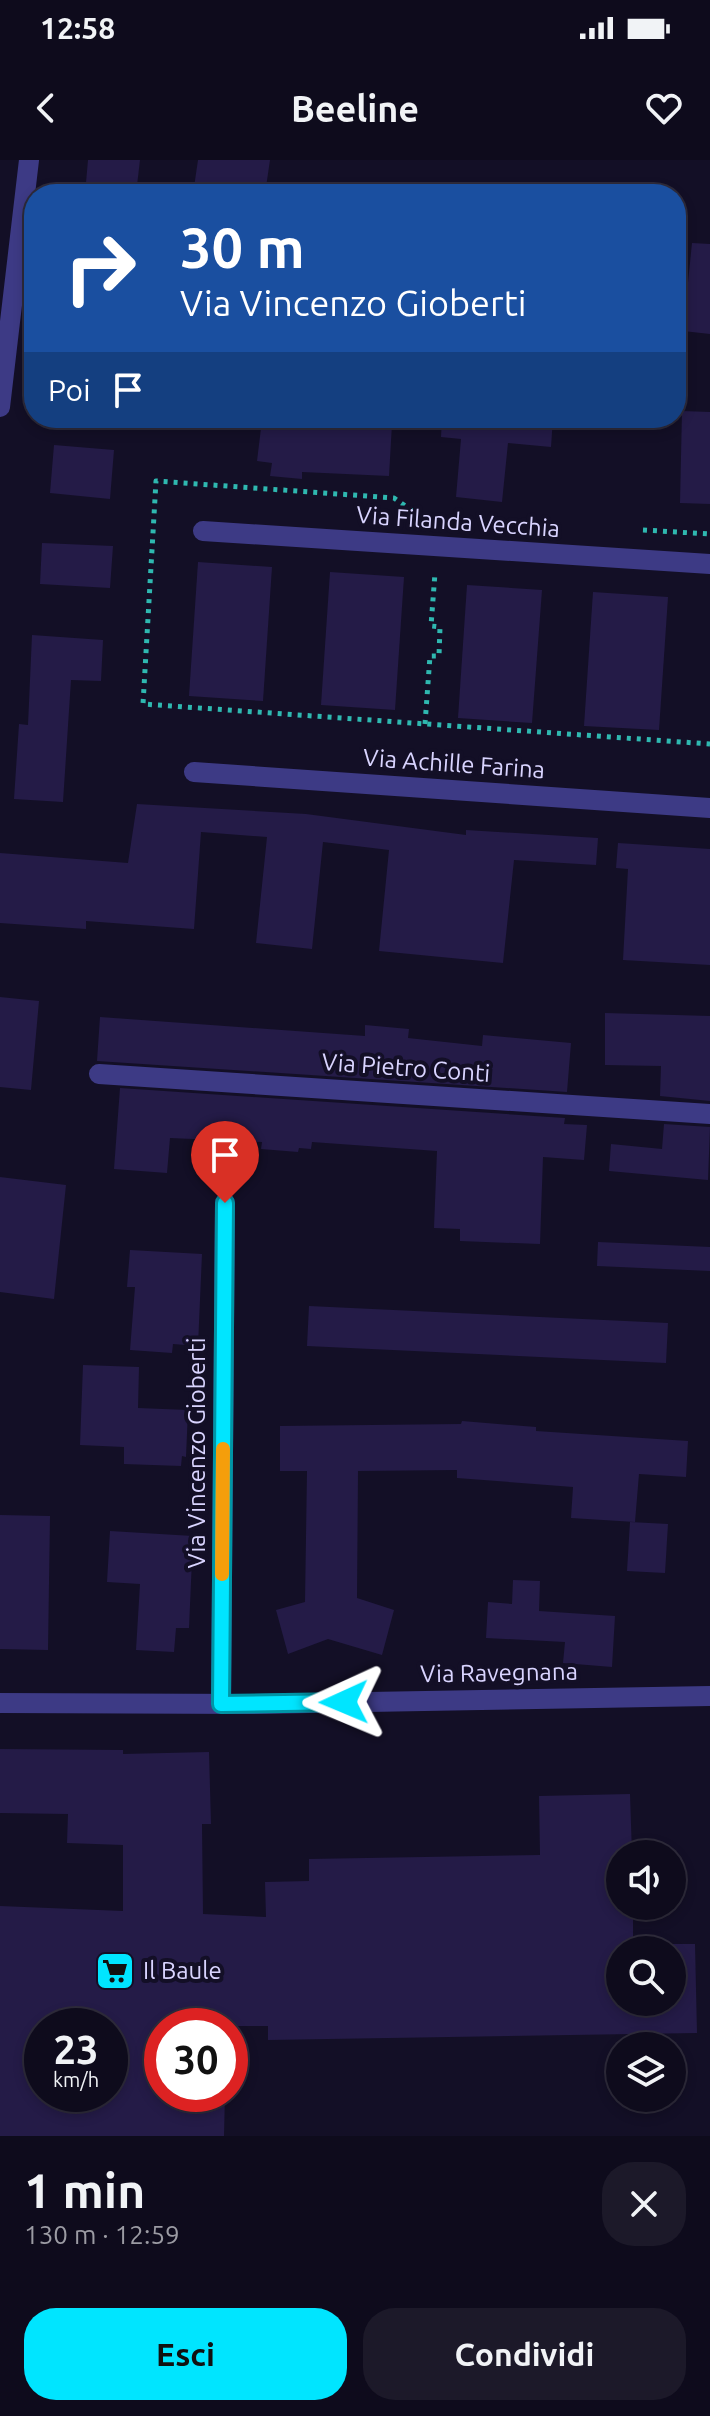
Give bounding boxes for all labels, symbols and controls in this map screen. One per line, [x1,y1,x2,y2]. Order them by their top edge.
text: 12:58 [40,11,115,45]
icon: back [24,86,68,130]
icon: heart [642,86,686,130]
text: Beeline [291,88,419,129]
icon: right [48,216,152,320]
text: 30 m [180,216,305,279]
text: Via Vincenzo Gioberti [180,282,527,323]
icon: arrive [106,368,150,412]
text: Poi [48,373,90,407]
street label: Via Filanda Vecchia [355,501,561,542]
street label: Via Achille Farina [362,744,546,783]
street label: Via Pietro Conti [321,1048,491,1087]
pin [191,1121,259,1203]
icon: arrive [203,1133,247,1177]
street label: Via Vincenzo Gioberti [183,1337,210,1569]
street label: Via Ravegnana [420,1658,578,1687]
position arrow [302,1660,386,1744]
map controls [606,1840,686,2112]
button: sound [606,1840,686,1920]
button: search [606,1936,686,2016]
supermarket icon: Il Baule [94,1950,136,1992]
place label: Il Baule [143,1957,222,1984]
speed limit sign: 30 [144,2008,248,2112]
text: 23 [53,2027,99,2072]
button: layers [606,2032,686,2112]
text: km/h [53,2068,99,2091]
button: close [602,2162,686,2246]
text: 1 min [24,2163,145,2217]
text: 130 m · 12:59 [24,2220,180,2249]
button: Esci [24,2308,347,2400]
button: Condividi [363,2308,686,2400]

